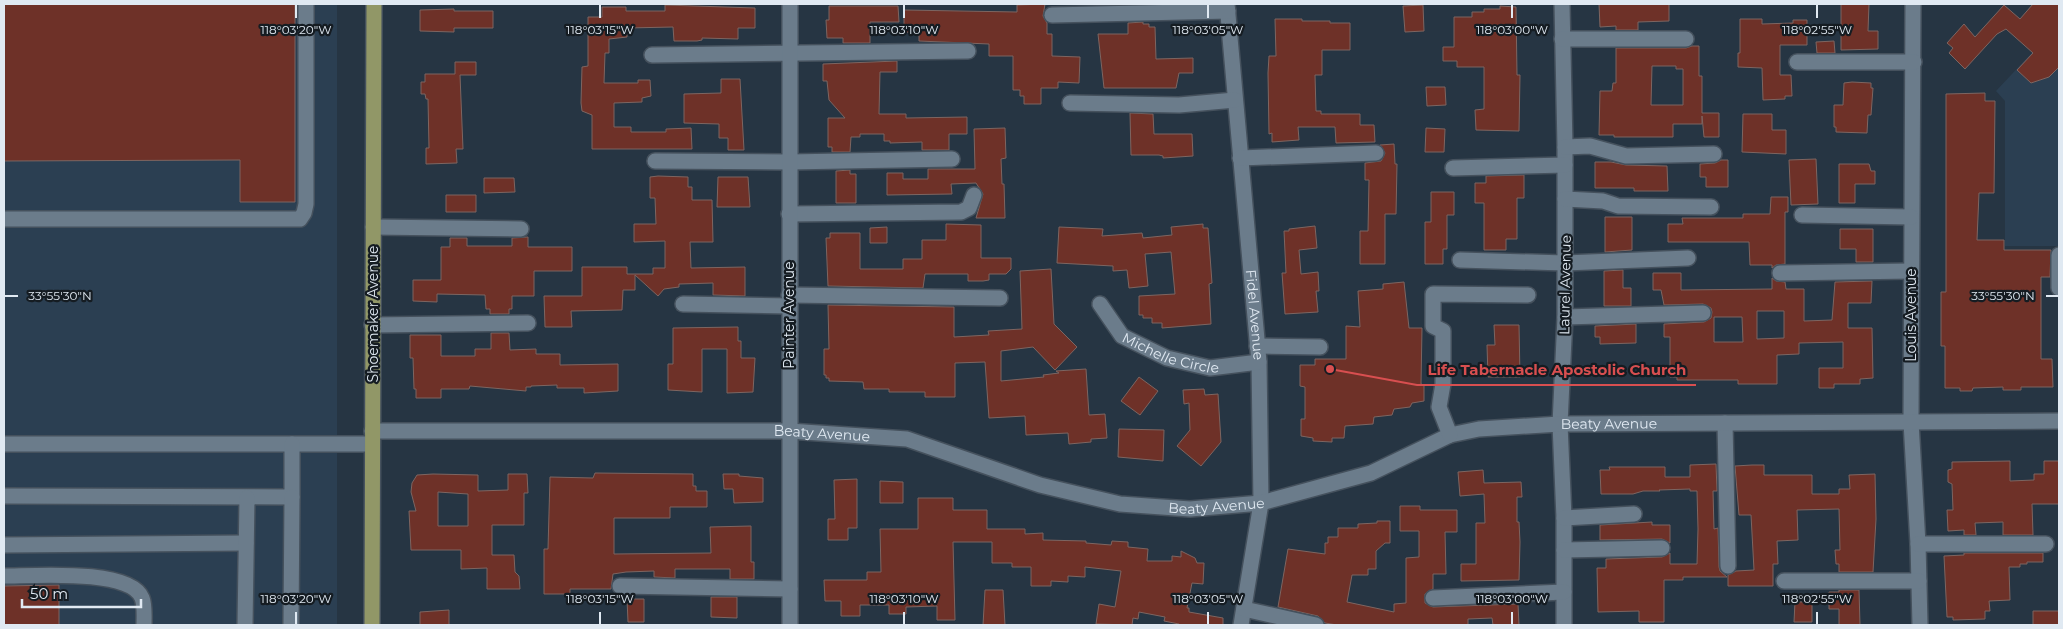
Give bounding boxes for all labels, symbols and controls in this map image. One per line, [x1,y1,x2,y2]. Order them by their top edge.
text: 118°03'20"W [260,22,332,37]
text: 118°03'15"W [566,22,634,37]
text: 118°03'10"W [869,22,939,37]
text: 118°03'05"W [1173,22,1243,37]
text: 118°03'00"W [1476,22,1548,37]
text: 118°02'55"W [1782,22,1852,37]
street label: Laurel Avenue [1555,235,1575,335]
street label: Shoemaker Avenue [364,245,382,383]
street label: Painter Avenue [780,261,798,369]
street label: Louis Avenue [1902,268,1920,362]
street label: Fidel Avenue [1242,269,1268,361]
text: 33°55'30"N [28,288,92,303]
text: 33°55'30"N [1971,288,2035,303]
street label: Michelle Circle [1119,328,1220,377]
callout: Life Tabernacle Apostolic Church [1417,355,1696,385]
text: Life Tabernacle Apostolic Church [1428,360,1686,379]
street label: Beaty Avenue [1561,414,1657,433]
street label: Beaty Avenue [774,422,871,445]
street label: Beaty Avenue [1168,494,1265,518]
scale bar [22,576,141,608]
text: 50 m [30,584,68,603]
text: 118°03'20"W [260,591,332,606]
text: 118°03'15"W [566,591,634,606]
text: 118°03'10"W [869,591,939,606]
text: 118°03'05"W [1173,591,1243,606]
text: 118°03'00"W [1476,591,1548,606]
text: 118°02'55"W [1782,591,1852,606]

